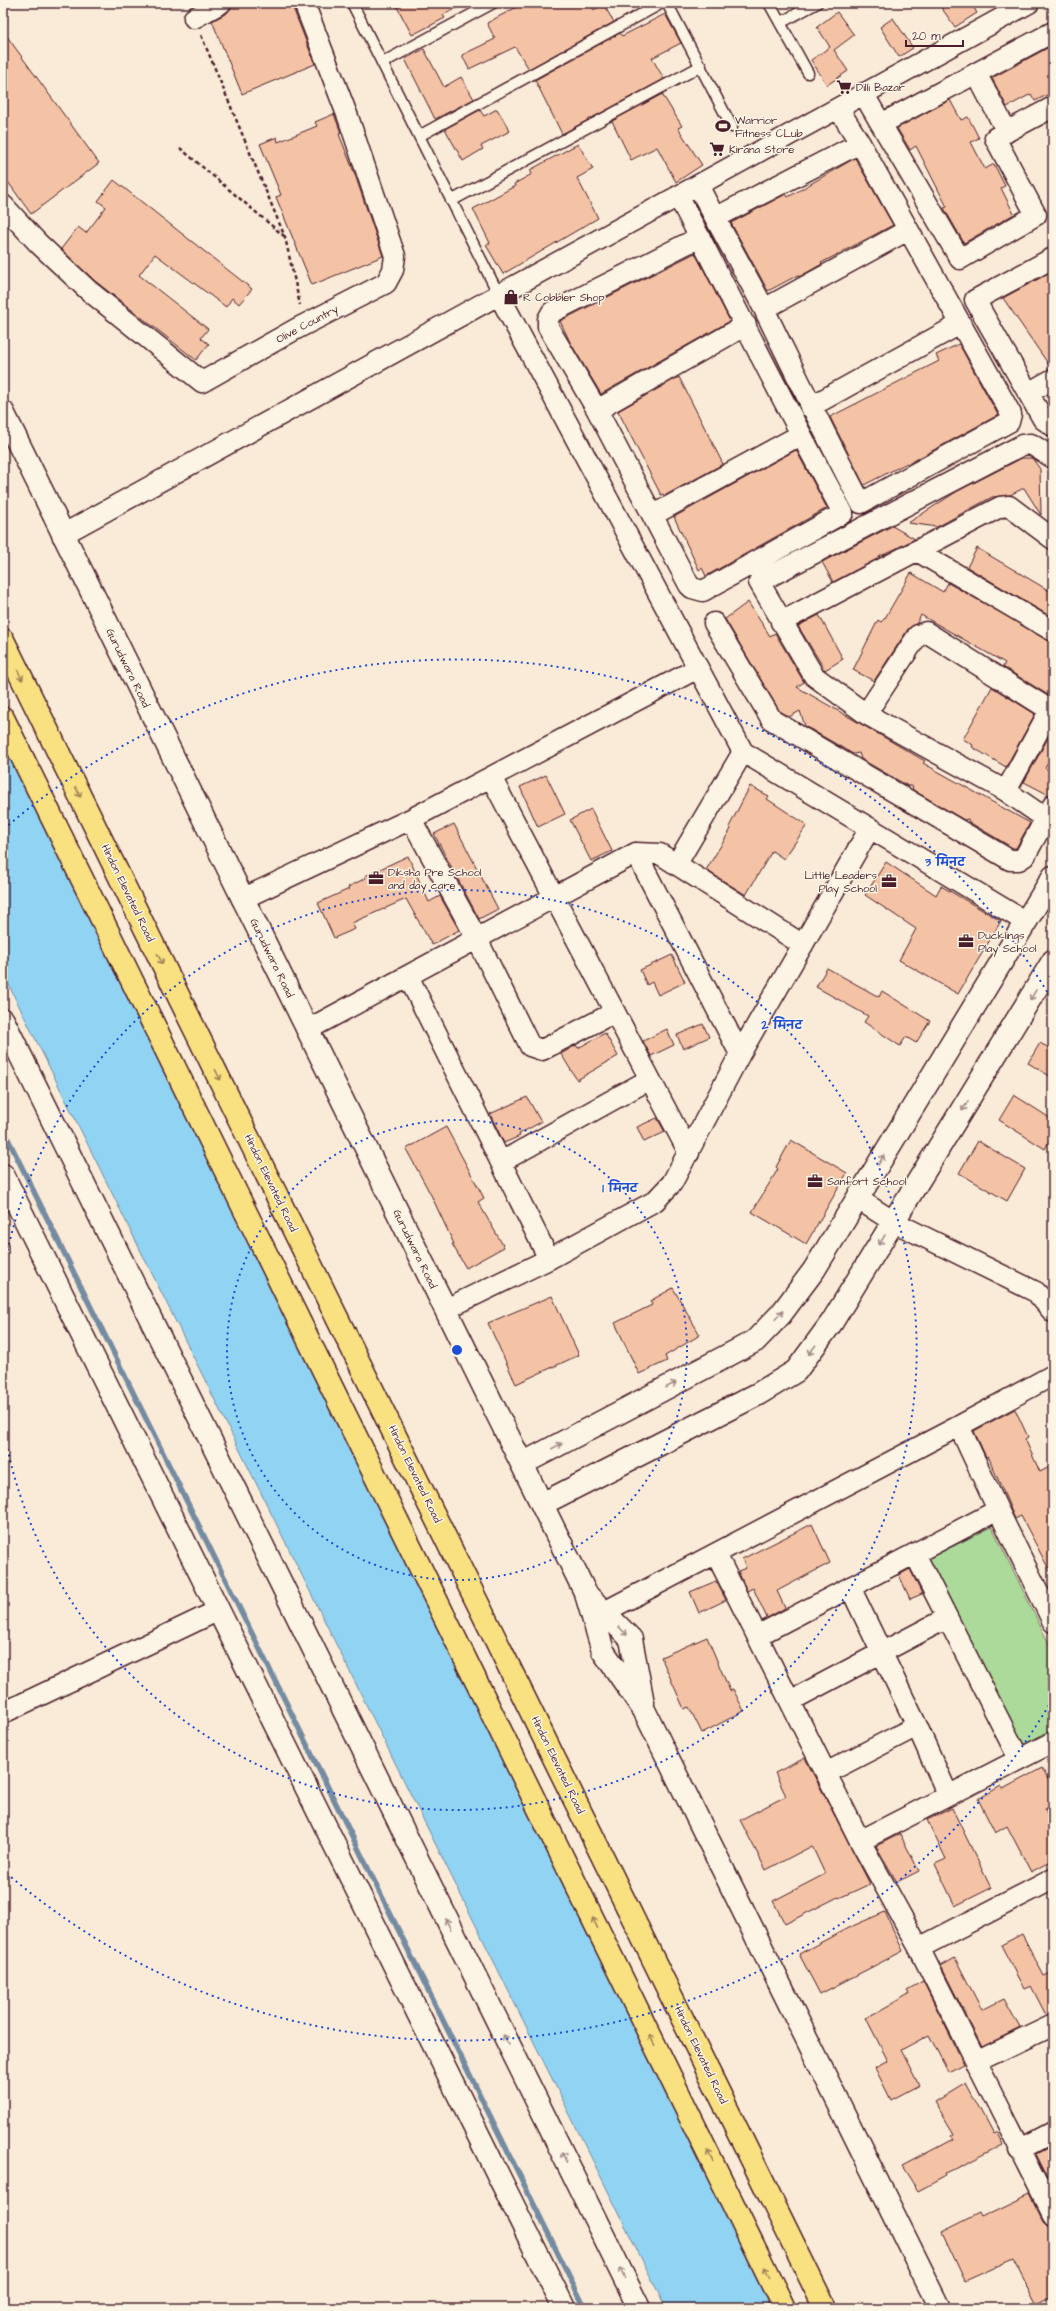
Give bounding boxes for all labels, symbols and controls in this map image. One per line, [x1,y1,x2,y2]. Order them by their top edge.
scale bar [906,22,963,48]
text: 20 m [912,28,941,45]
supermarket icon: Dilli Bazar [835,78,853,96]
place label: Dilli Bazar [856,80,905,95]
place label: Warrior Fitness CLub [735,113,803,141]
sports icon: Warrior Fitness CLub [714,117,732,135]
supermarket icon: Kirana Store [708,140,726,158]
place label: Kirana Store [729,142,794,157]
shop icon: R Cobbler Shop [502,288,520,306]
place label: R Cobbler Shop [523,290,605,305]
street label: Olive Country [273,301,341,348]
street label: Gurudwara Road [102,626,154,710]
one-way arrow [17,669,24,681]
one-way arrow [75,786,82,798]
street label: Hindon Elevated Road [98,842,158,945]
text: 3 मिनट [924,853,966,871]
place label: Diksha Pre School and day care [388,865,482,894]
place label: Little Leaders Play School [804,868,877,897]
office icon: Diksha Pre School and day care [367,869,385,887]
office icon: Little Leaders Play School [880,872,898,890]
street label: Gurudwara Road [246,916,298,1000]
place label: Ducklings Play School [978,928,1037,957]
office icon: Ducklings Play School [957,932,975,950]
one-way arrow [157,952,164,964]
one-way arrow [1028,989,1036,1001]
text: 2 मिनट [761,1016,804,1034]
one-way arrow [215,1069,222,1081]
one-way arrow [960,1100,968,1112]
street label: Hindon Elevated Road [241,1132,301,1235]
one-way arrow [878,1154,886,1166]
office icon: Sanfort School [806,1172,824,1190]
place label: Sanfort School [827,1174,907,1189]
text: 1 मिनट [602,1179,639,1197]
street label: Gurudwara Road [389,1207,441,1291]
one-way arrow [878,1234,886,1246]
one-way arrow [775,1310,784,1320]
centre of rings [450,1343,464,1357]
one-way arrow [808,1344,816,1355]
one-way arrow [665,1381,677,1388]
street label: Hindon Elevated Road [385,1423,445,1526]
one-way arrow [550,1442,562,1449]
one-way arrow [619,1626,628,1636]
street label: Hindon Elevated Road [528,1714,588,1817]
one-way arrow [444,1918,451,1930]
one-way arrow [591,1918,598,1930]
street label: Hindon Elevated Road [671,2004,731,2107]
one-way arrow [648,2034,655,2046]
one-way arrow [502,2035,509,2047]
one-way arrow [560,2151,567,2163]
one-way arrow [706,2151,713,2163]
one-way arrow [617,2267,625,2279]
one-way arrow [763,2267,770,2279]

